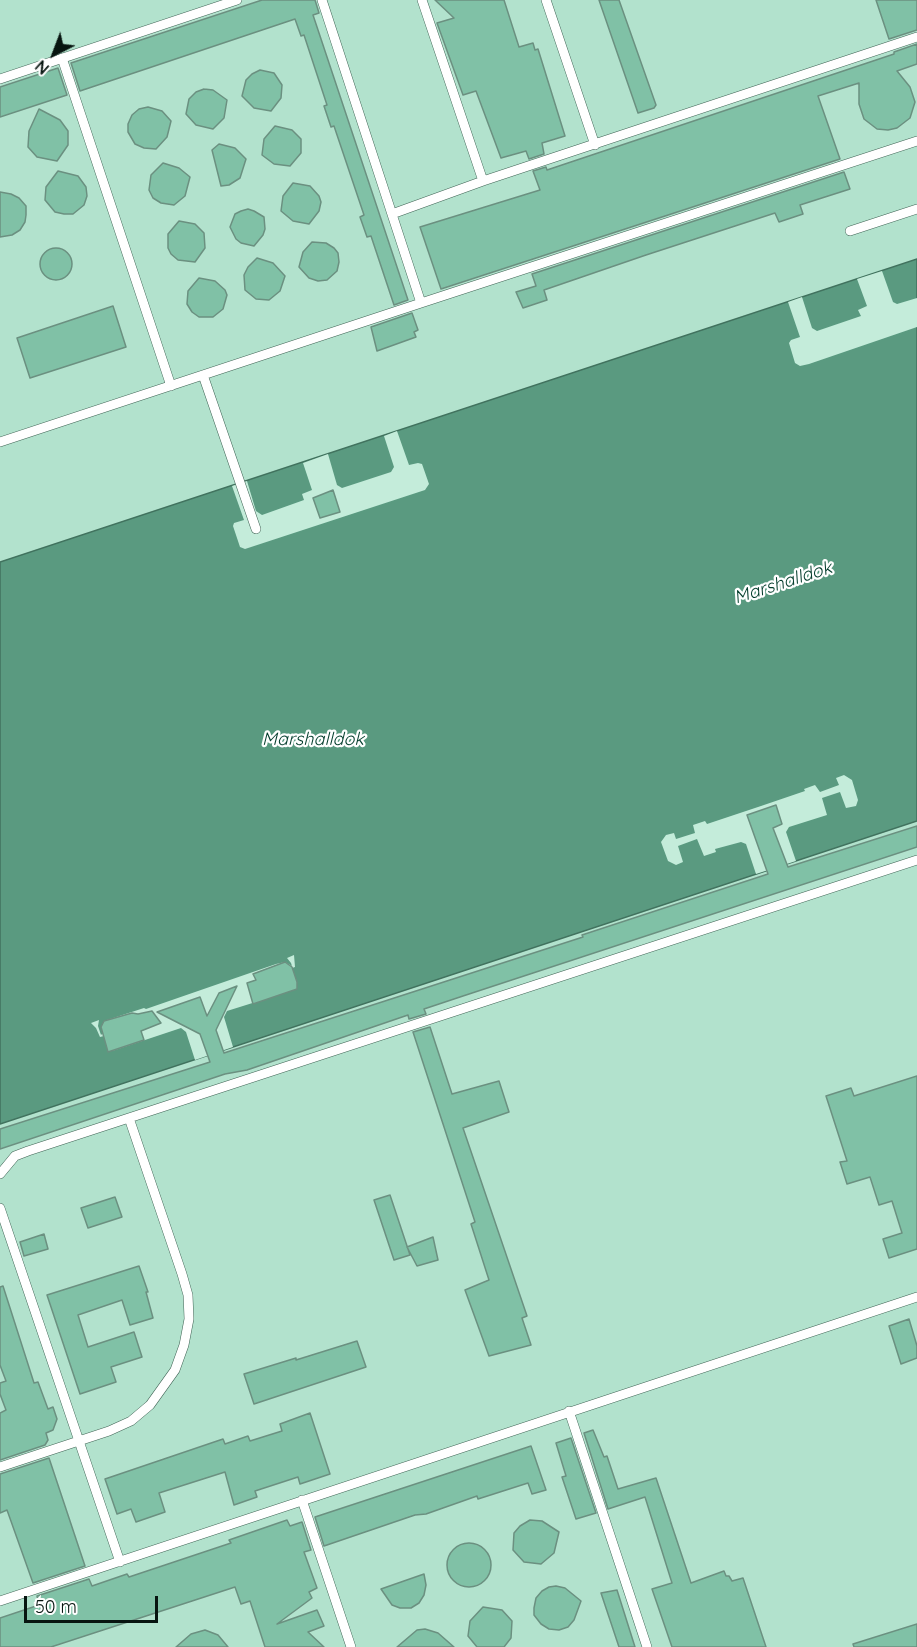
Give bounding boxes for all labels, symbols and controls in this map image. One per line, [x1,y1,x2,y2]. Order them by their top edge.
north arrow [24,24,84,84]
text: N [31,56,53,79]
water label: Marshalldok [731,557,835,609]
water label: Marshalldok [262,729,364,751]
scale bar [27,1584,160,1622]
text: 50 m [35,1595,77,1618]

